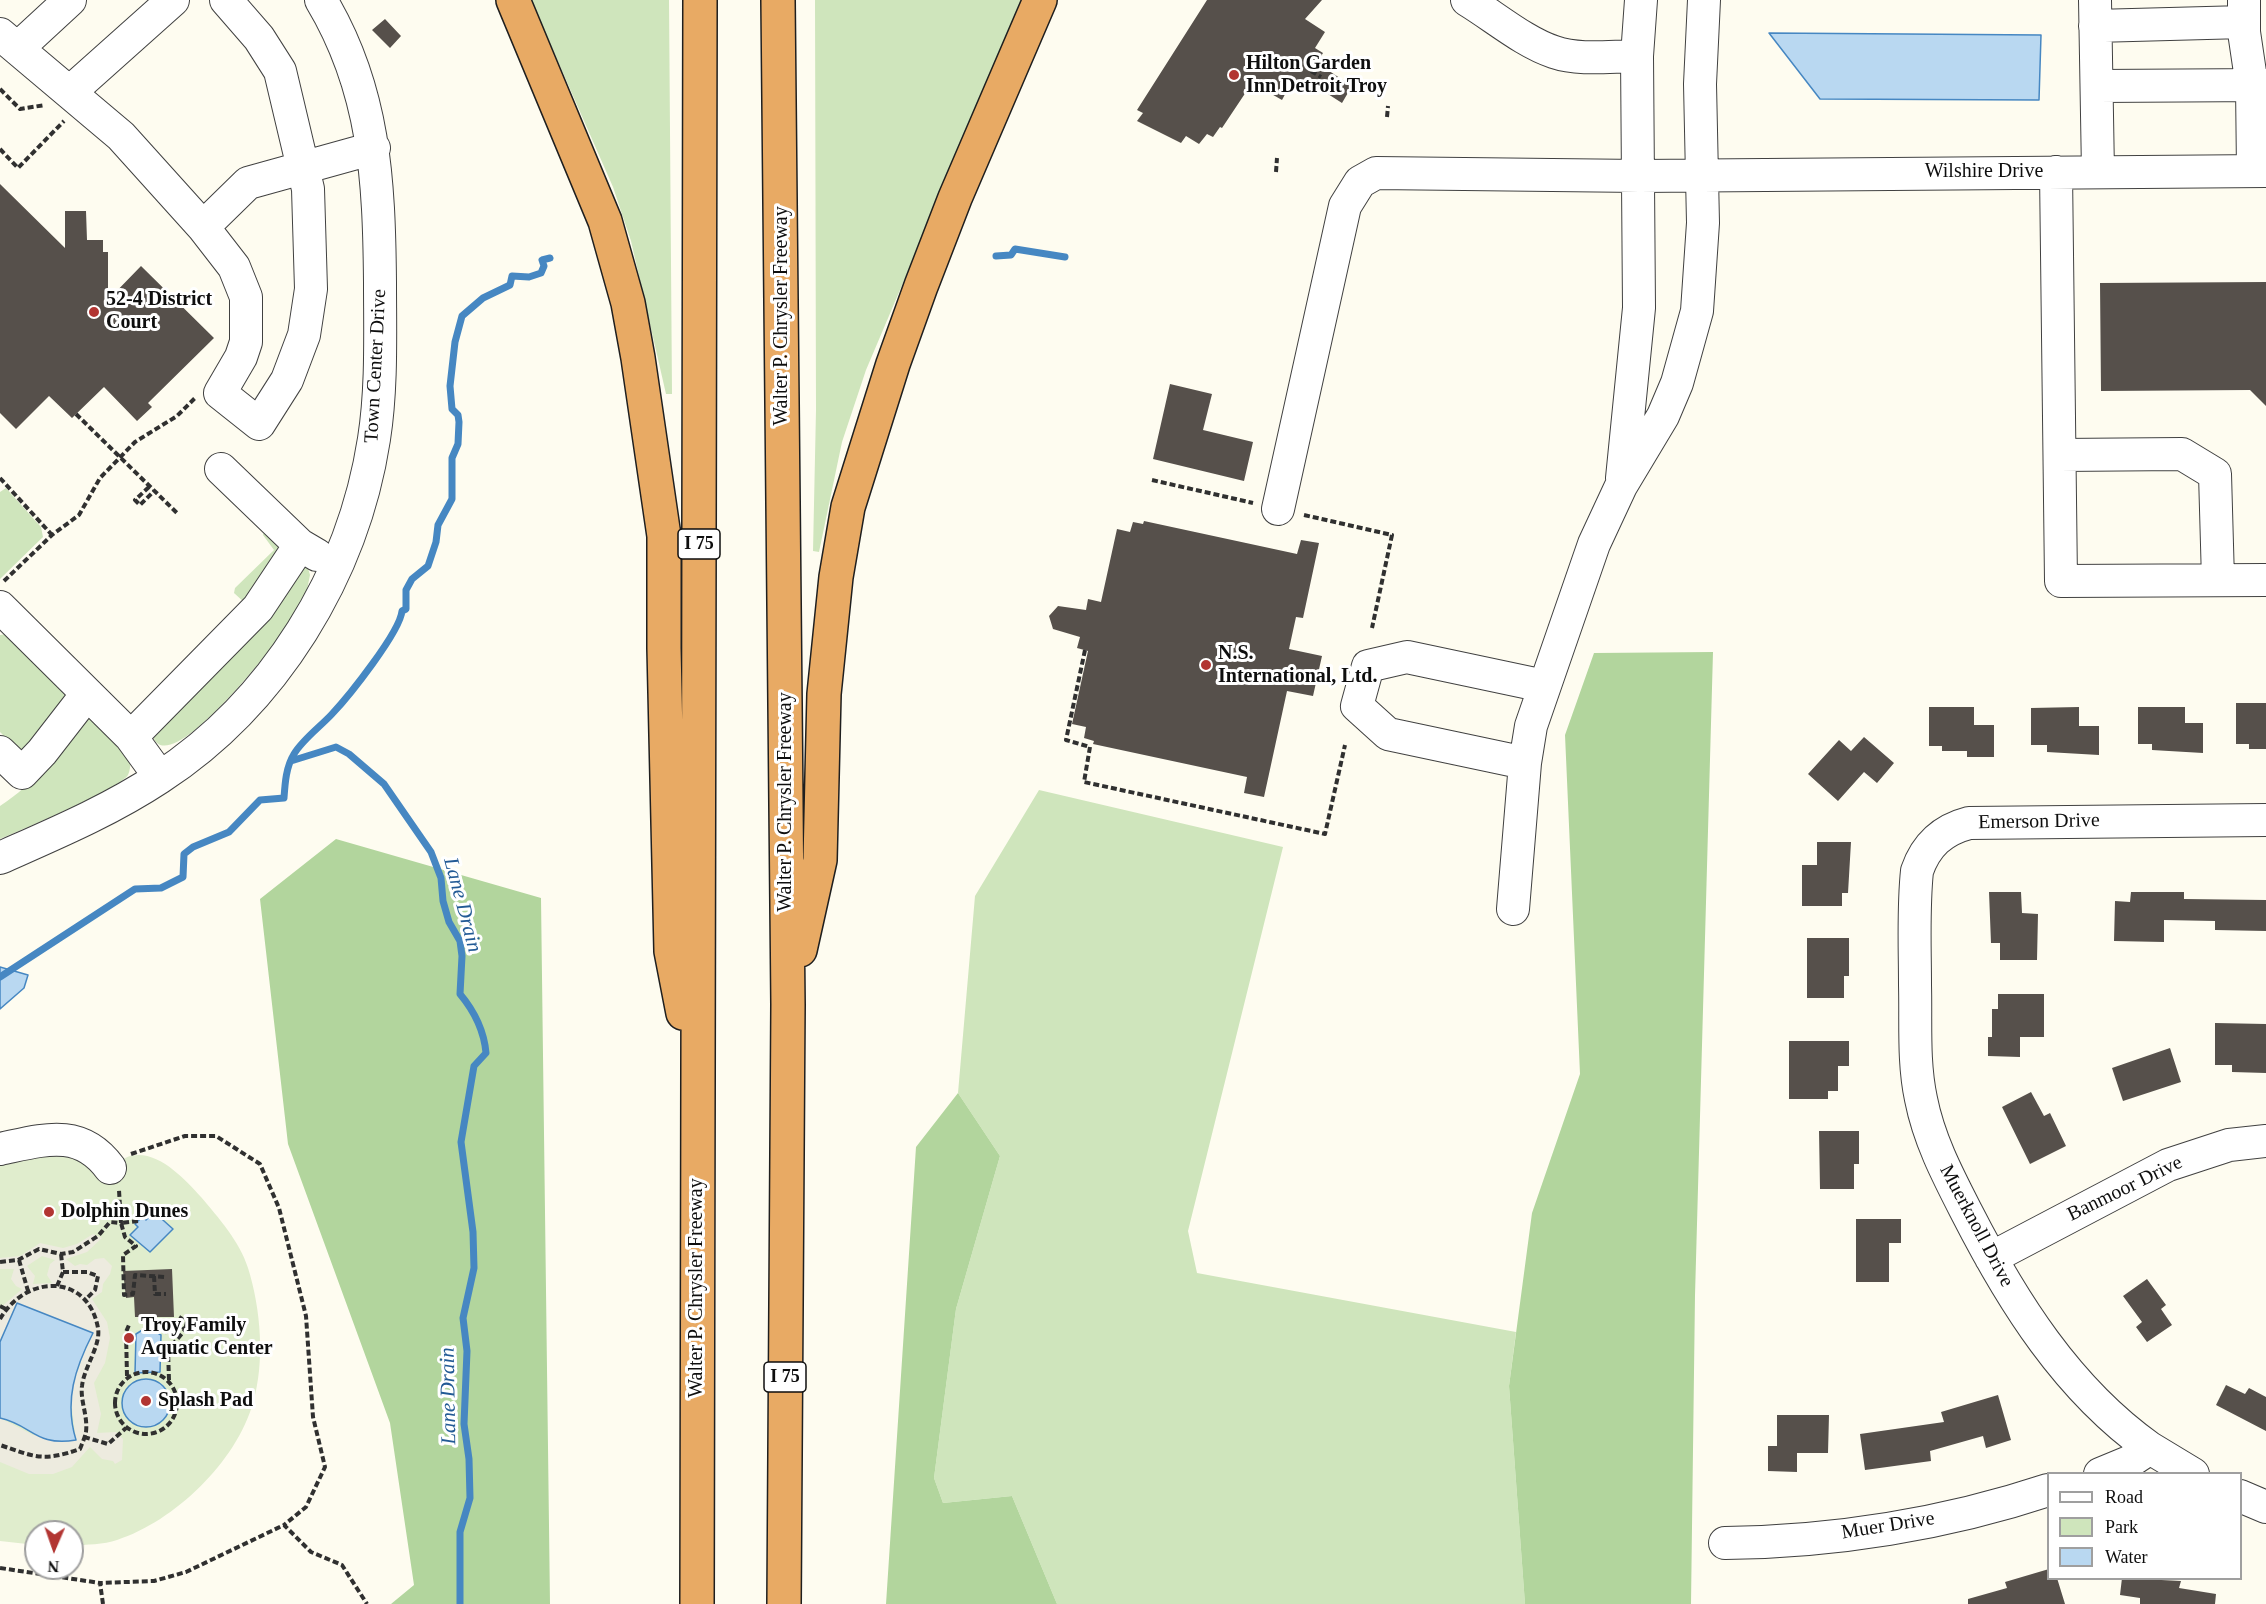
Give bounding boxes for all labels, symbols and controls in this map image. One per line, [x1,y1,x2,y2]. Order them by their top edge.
place label: Hilton Garden Inn Detroit Troy [1246,52,1387,99]
marker: Hilton Garden Inn Detroit Troy [1227,68,1241,82]
street label: Wilshire Drive [1925,160,2043,184]
street label: Walter P. Chrysler Freeway [770,206,794,426]
place label: 52-4 District Court [106,288,212,335]
street label: Town Center Drive [360,288,392,444]
marker: 52-4 District Court [87,305,101,319]
road number: I 75 [678,529,720,559]
place label: N.S. International, Ltd. [1218,642,1377,689]
marker: N.S. International, Ltd. [1199,658,1213,672]
street label: Walter P. Chrysler Freeway [774,692,798,912]
street label: Emerson Drive [1978,809,2100,835]
water label: Lane Drain [437,855,487,955]
street label: Banmoor Drive [2064,1151,2186,1227]
street label: Muerknoll Drive [1934,1161,2018,1291]
street label: Walter P. Chrysler Freeway [685,1178,709,1398]
place label: Dolphin Dunes [61,1200,188,1224]
marker: Dolphin Dunes [42,1205,56,1219]
place label: Troy Family Aquatic Center [141,1314,273,1361]
marker: Troy Family Aquatic Center [122,1331,136,1345]
water label: Lane Drain [436,1347,462,1445]
road number: I 75 [764,1362,806,1392]
place label: Splash Pad [158,1389,253,1413]
marker: Splash Pad [139,1394,153,1408]
legend [2047,1472,2242,1580]
text: Road [2105,1487,2143,1507]
street label: Muer Drive [1840,1507,1936,1545]
text: Park [2105,1517,2138,1537]
north arrow [24,1520,84,1580]
text: Water [2105,1547,2148,1567]
text: N [47,1558,59,1575]

